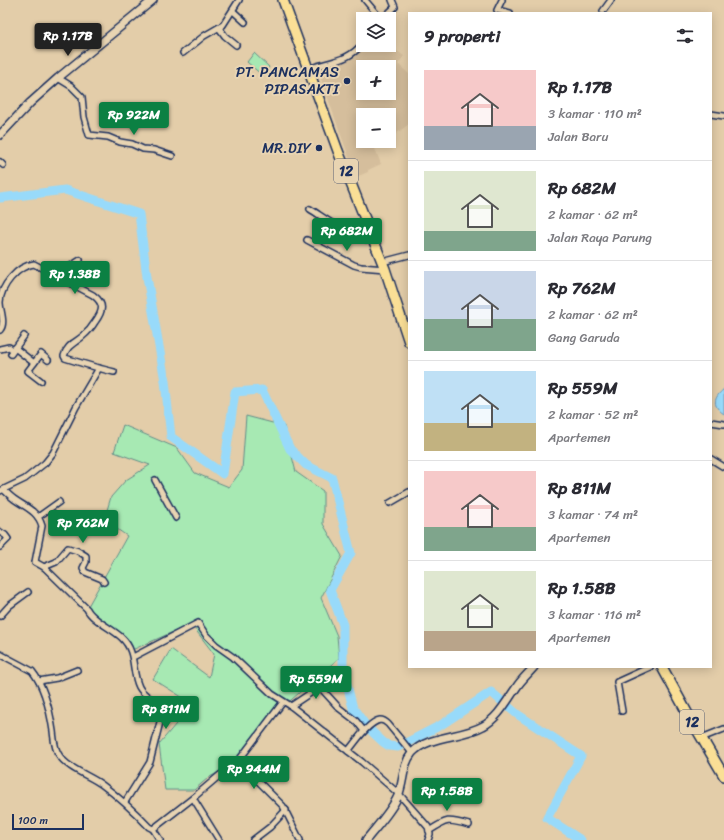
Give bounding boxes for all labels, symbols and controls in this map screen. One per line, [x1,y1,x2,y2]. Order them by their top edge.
map controls [356,12,396,148]
button: layers [356,12,396,52]
text: 9 properti [424,21,500,51]
pin: Rp 1.17B [27,23,109,57]
text: Rp 1.17B [44,24,92,47]
icon: filters [674,25,696,47]
place label: PT. PANCAMAS PIPASAKTI [236,59,340,102]
button: + [356,60,396,100]
text: Rp 1.17B [548,72,612,102]
marker: PT. PANCAMAS PIPASAKTI [342,76,352,86]
icon: home [456,86,504,134]
pin: Rp 922M [97,102,171,136]
text: 3 kamar · 110 m² [548,102,642,125]
text: Rp 922M [108,103,160,126]
button: − [356,108,396,148]
text: Jalan Baru [548,125,608,148]
place label: MR.DIY [262,135,313,161]
marker: MR.DIY [314,143,324,153]
road number: 12 [334,159,358,183]
text: Rp 682M [548,173,616,203]
icon: home [456,187,504,235]
text: 2 kamar · 62 m² [548,203,638,226]
pin: Rp 682M [310,218,384,252]
text: Rp 682M [321,219,373,242]
text: Jalan Raya Parung [548,226,652,249]
pin: Rp 1.38B [34,261,116,295]
text: Rp 1.38B [50,262,100,285]
text: Rp 762M [548,273,615,303]
icon: home [456,287,504,335]
text: 2 kamar · 62 m² [548,303,638,326]
text: Gang Garuda [548,326,620,349]
text: Rp 559M [548,373,617,403]
icon: home [456,387,504,435]
text: 2 kamar · 52 m² [548,403,638,426]
text: Apartemen [548,426,610,449]
text: Rp 811M [548,473,611,503]
icon: home [456,487,504,535]
text: 3 kamar · 74 m² [548,503,638,526]
pin: Rp 762M [46,510,120,544]
text: Rp 762M [57,511,109,534]
text: Apartemen [548,526,610,549]
text: Rp 1.58B [548,573,616,603]
icon: home [456,587,504,635]
text: 3 kamar · 116 m² [548,603,641,626]
text: Apartemen [548,626,610,649]
pin: Rp 559M [279,666,353,700]
text: Rp 559M [289,667,343,690]
pin: Rp 811M [129,696,203,730]
text: Rp 811M [142,697,190,720]
road number: 12 [680,710,704,734]
pin: Rp 944M [217,756,291,790]
text: Rp 944M [227,757,281,780]
pin: Rp 1.58B [406,778,488,812]
text: Rp 1.58B [421,779,473,802]
text: 100 m [18,811,48,830]
scale bar [12,812,84,831]

